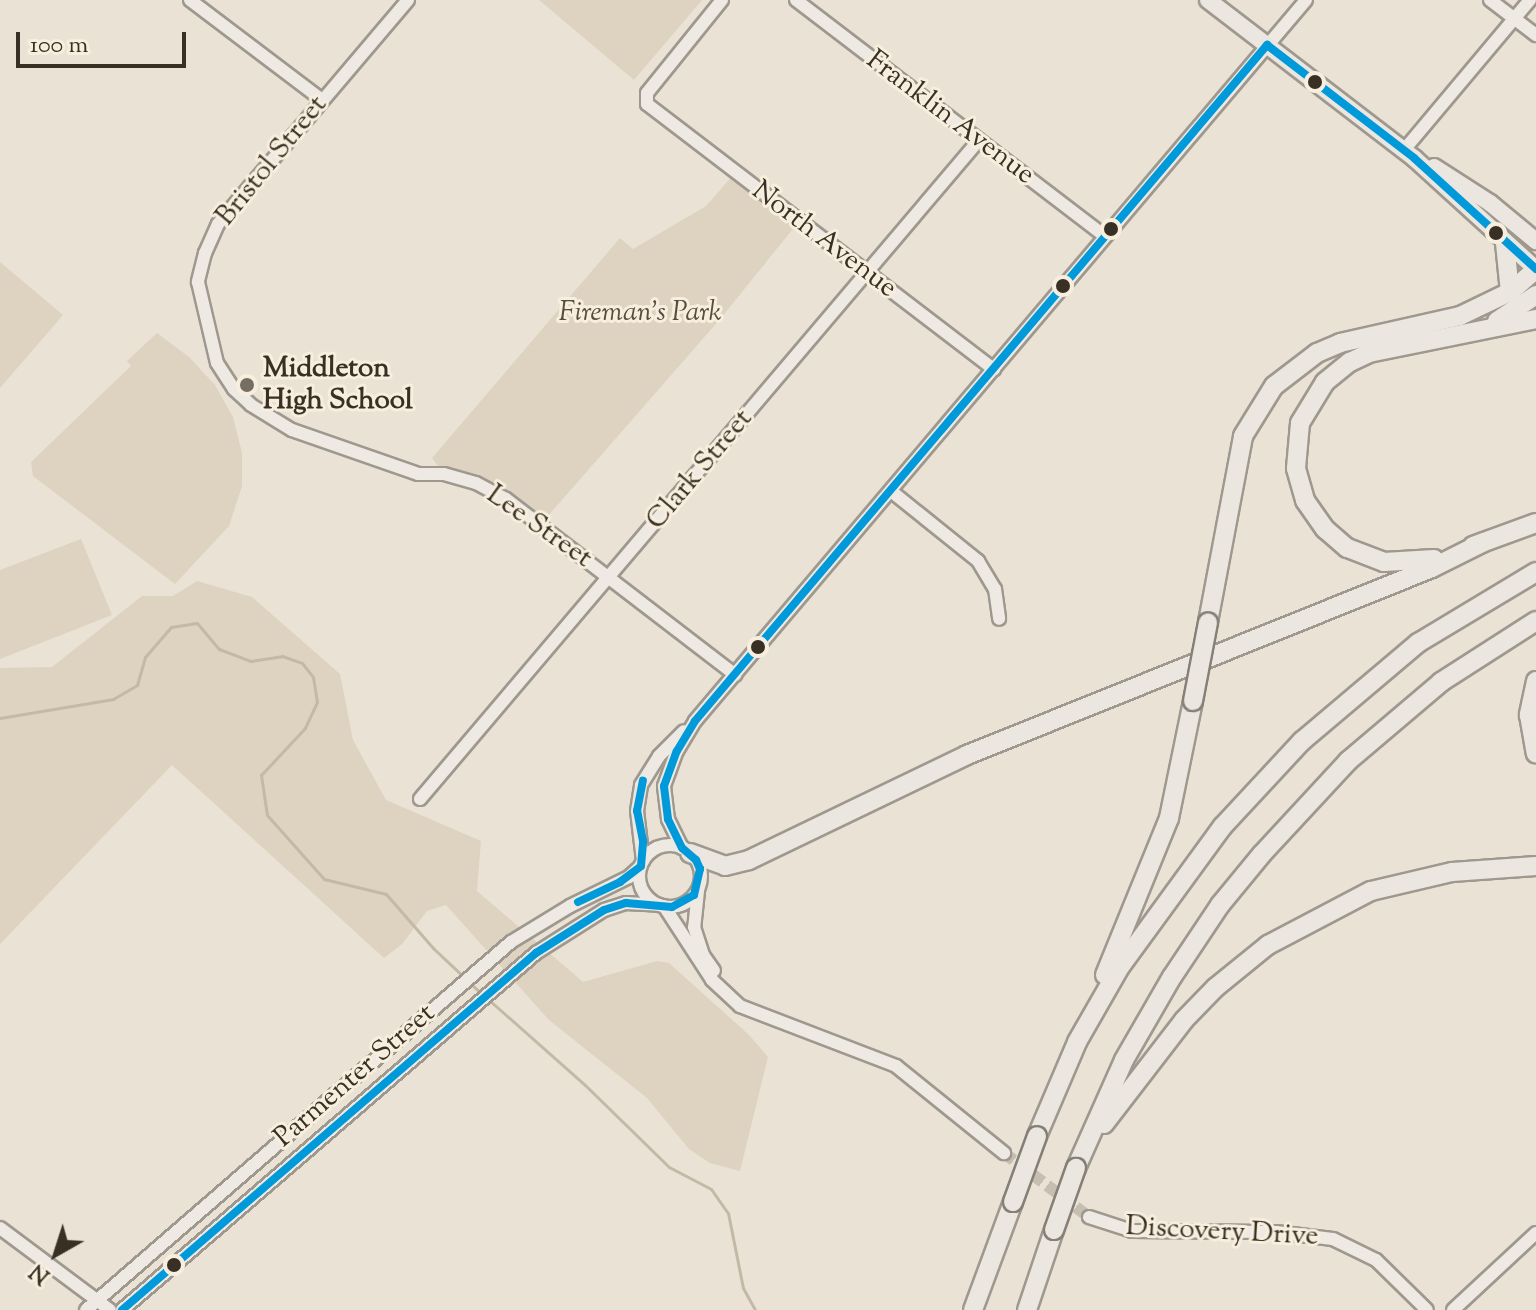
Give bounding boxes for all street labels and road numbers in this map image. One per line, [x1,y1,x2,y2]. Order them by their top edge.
street label: Franklin Avenue [859,44,1041,192]
street label: Bristol Street [209,89,335,233]
street label: North Avenue [745,174,903,306]
street label: Clark Street [640,403,760,537]
street label: Lee Street [480,478,598,576]
street label: Parmenter Street [268,997,442,1155]
street label: Discovery Drive [1125,1210,1319,1254]

